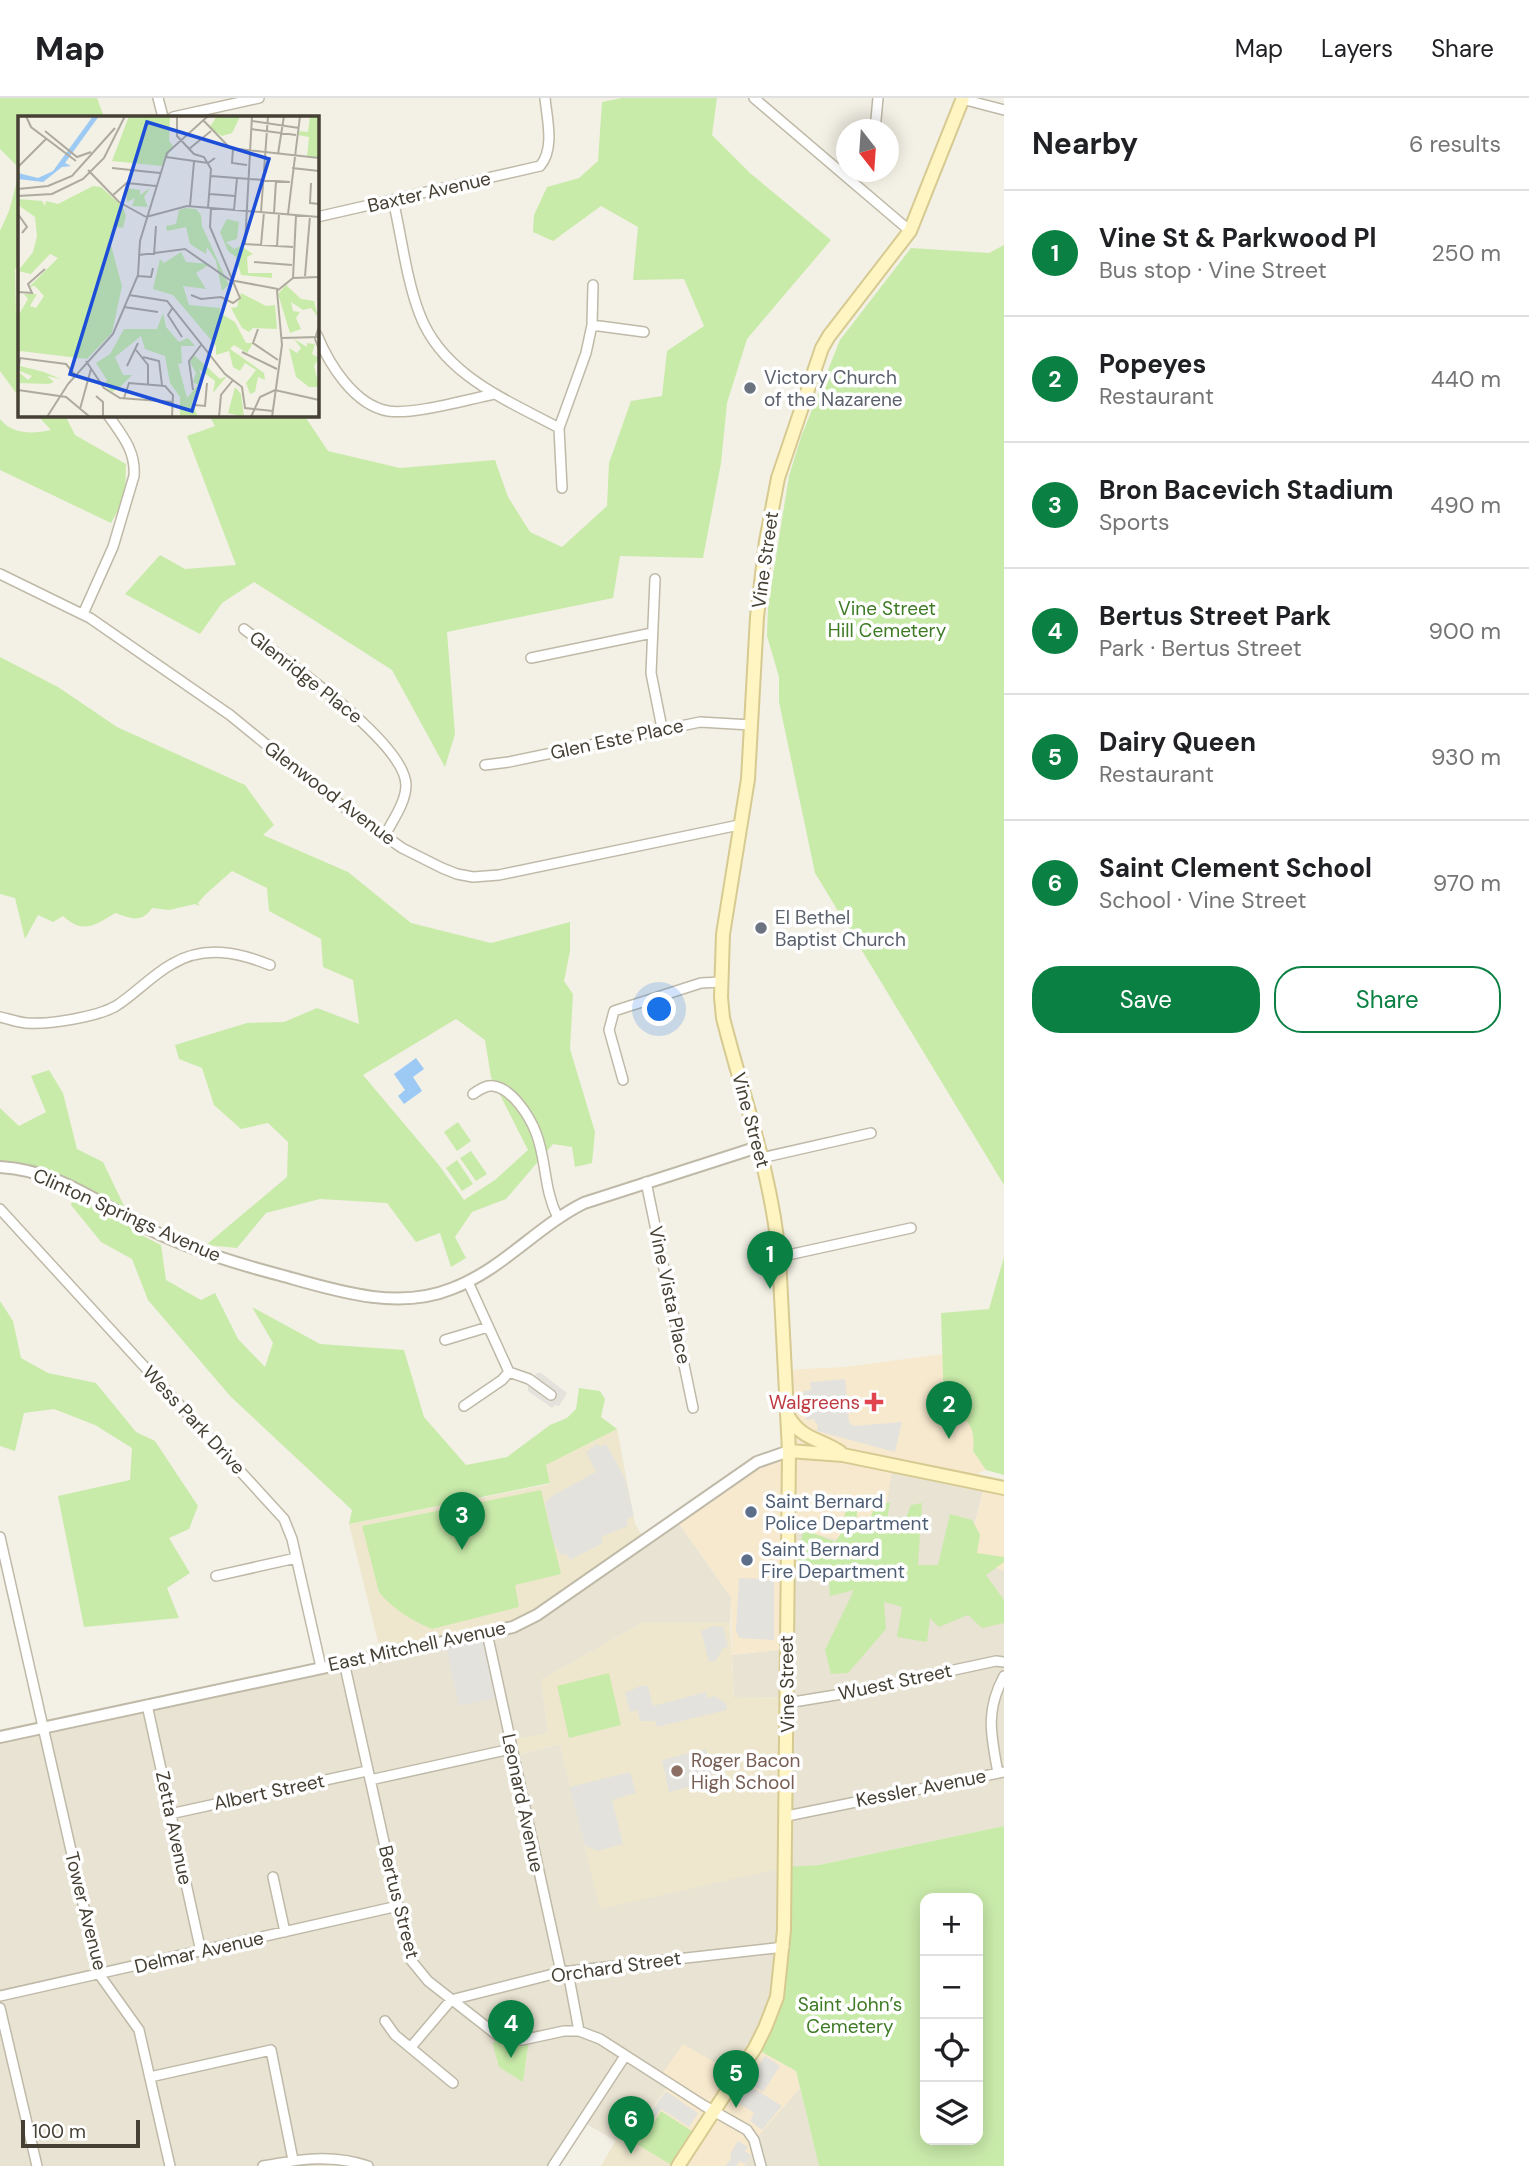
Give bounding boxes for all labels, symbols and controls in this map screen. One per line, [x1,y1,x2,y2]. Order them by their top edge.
text: Map [35,27,105,70]
text: Map [1235,33,1283,64]
text: Layers [1321,33,1393,64]
text: Share [1431,33,1494,64]
inset map [18,116,318,416]
north arrow [836,119,899,182]
text: Nearby [1032,124,1138,163]
text: 6 results [1409,129,1501,159]
street label: Baxter Avenue [365,166,493,218]
text: Vine St & Parkwood Pl [1099,221,1376,255]
text: 1 [1051,238,1059,268]
text: 250 m [1431,238,1501,268]
text: Bus stop · Vine Street [1099,255,1327,285]
text: Popeyes [1099,347,1206,381]
text: 2 [1048,364,1062,394]
text: 440 m [1431,364,1501,394]
place label: Victory Church of the Nazarene [764,365,903,412]
marker: Victory Church of the Nazarene [742,380,758,396]
text: Restaurant [1099,381,1214,411]
text: Bron Bacevich Stadium [1099,473,1393,507]
text: 3 [1048,490,1062,520]
text: 490 m [1430,490,1501,520]
text: Sports [1099,507,1169,537]
street label: Vine Street [746,510,784,610]
park label: Vine Street Hill Cemetery [828,596,947,643]
text: Bertus Street Park [1099,599,1331,633]
text: 4 [1048,616,1062,646]
text: 900 m [1428,616,1501,646]
street label: Glenridge Place [244,625,368,729]
text: Park · Bertus Street [1099,633,1302,663]
street label: Glen Este Place [548,713,686,765]
text: Dairy Queen [1099,725,1256,759]
street label: Glenwood Avenue [259,735,401,851]
text: 5 [1048,742,1062,772]
text: 930 m [1431,742,1501,772]
text: Restaurant [1099,759,1214,789]
text: Saint Clement School [1099,851,1372,885]
text: 6 [1048,868,1062,898]
text: 970 m [1433,868,1501,898]
text: School · Vine Street [1099,885,1306,915]
place label: El Bethel Baptist Church [775,905,906,952]
marker: El Bethel Baptist Church [753,920,769,936]
button: Save [1032,966,1260,1033]
button: Share [1274,966,1501,1033]
your location [642,992,676,1026]
street label: Vine Street [726,1069,776,1171]
street label: Clinton Springs Avenue [29,1162,225,1268]
street label: Vine Vista Place [643,1224,697,1366]
pin: 1 [747,1231,793,1289]
street label: Wess Park Drive [137,1360,251,1480]
pin: 2 [926,1381,972,1439]
place label: Walgreens [769,1390,860,1415]
marker: Walgreens [866,1394,882,1410]
place label: Saint Bernard Police Department [765,1489,929,1536]
pin: 3 [439,1492,485,1550]
marker: Saint Bernard Police Department [743,1504,759,1520]
place label: Saint Bernard Fire Department [761,1537,905,1584]
marker: Saint Bernard Fire Department [739,1552,755,1568]
street label: East Mitchell Avenue [326,1615,508,1677]
street label: Vine Street [774,1635,800,1733]
street label: Wuest Street [836,1658,954,1706]
street label: Leonard Avenue [496,1731,550,1875]
place label: Roger Bacon High School [691,1748,801,1795]
marker: Roger Bacon High School [669,1763,685,1779]
street label: Kessler Avenue [854,1763,988,1813]
street label: Albert Street [211,1768,327,1816]
street label: Zetta Avenue [150,1769,198,1887]
street label: Bertus Street [373,1843,425,1961]
street label: Tower Avenue [59,1849,113,1973]
map controls [920,1893,983,2145]
button: + [920,1893,983,1956]
street label: Delmar Avenue [132,1925,266,1979]
street label: Orchard Street [549,1946,683,1988]
button: − [920,1956,983,2019]
park label: Saint John’s Cemetery [798,1992,902,2039]
pin: 4 [488,2000,534,2058]
button: locate [920,2019,983,2082]
pin: 5 [713,2050,759,2108]
button: layers [920,2082,983,2145]
pin: 6 [608,2096,654,2154]
scale bar [21,2117,140,2149]
text: 100 m [32,2119,86,2144]

